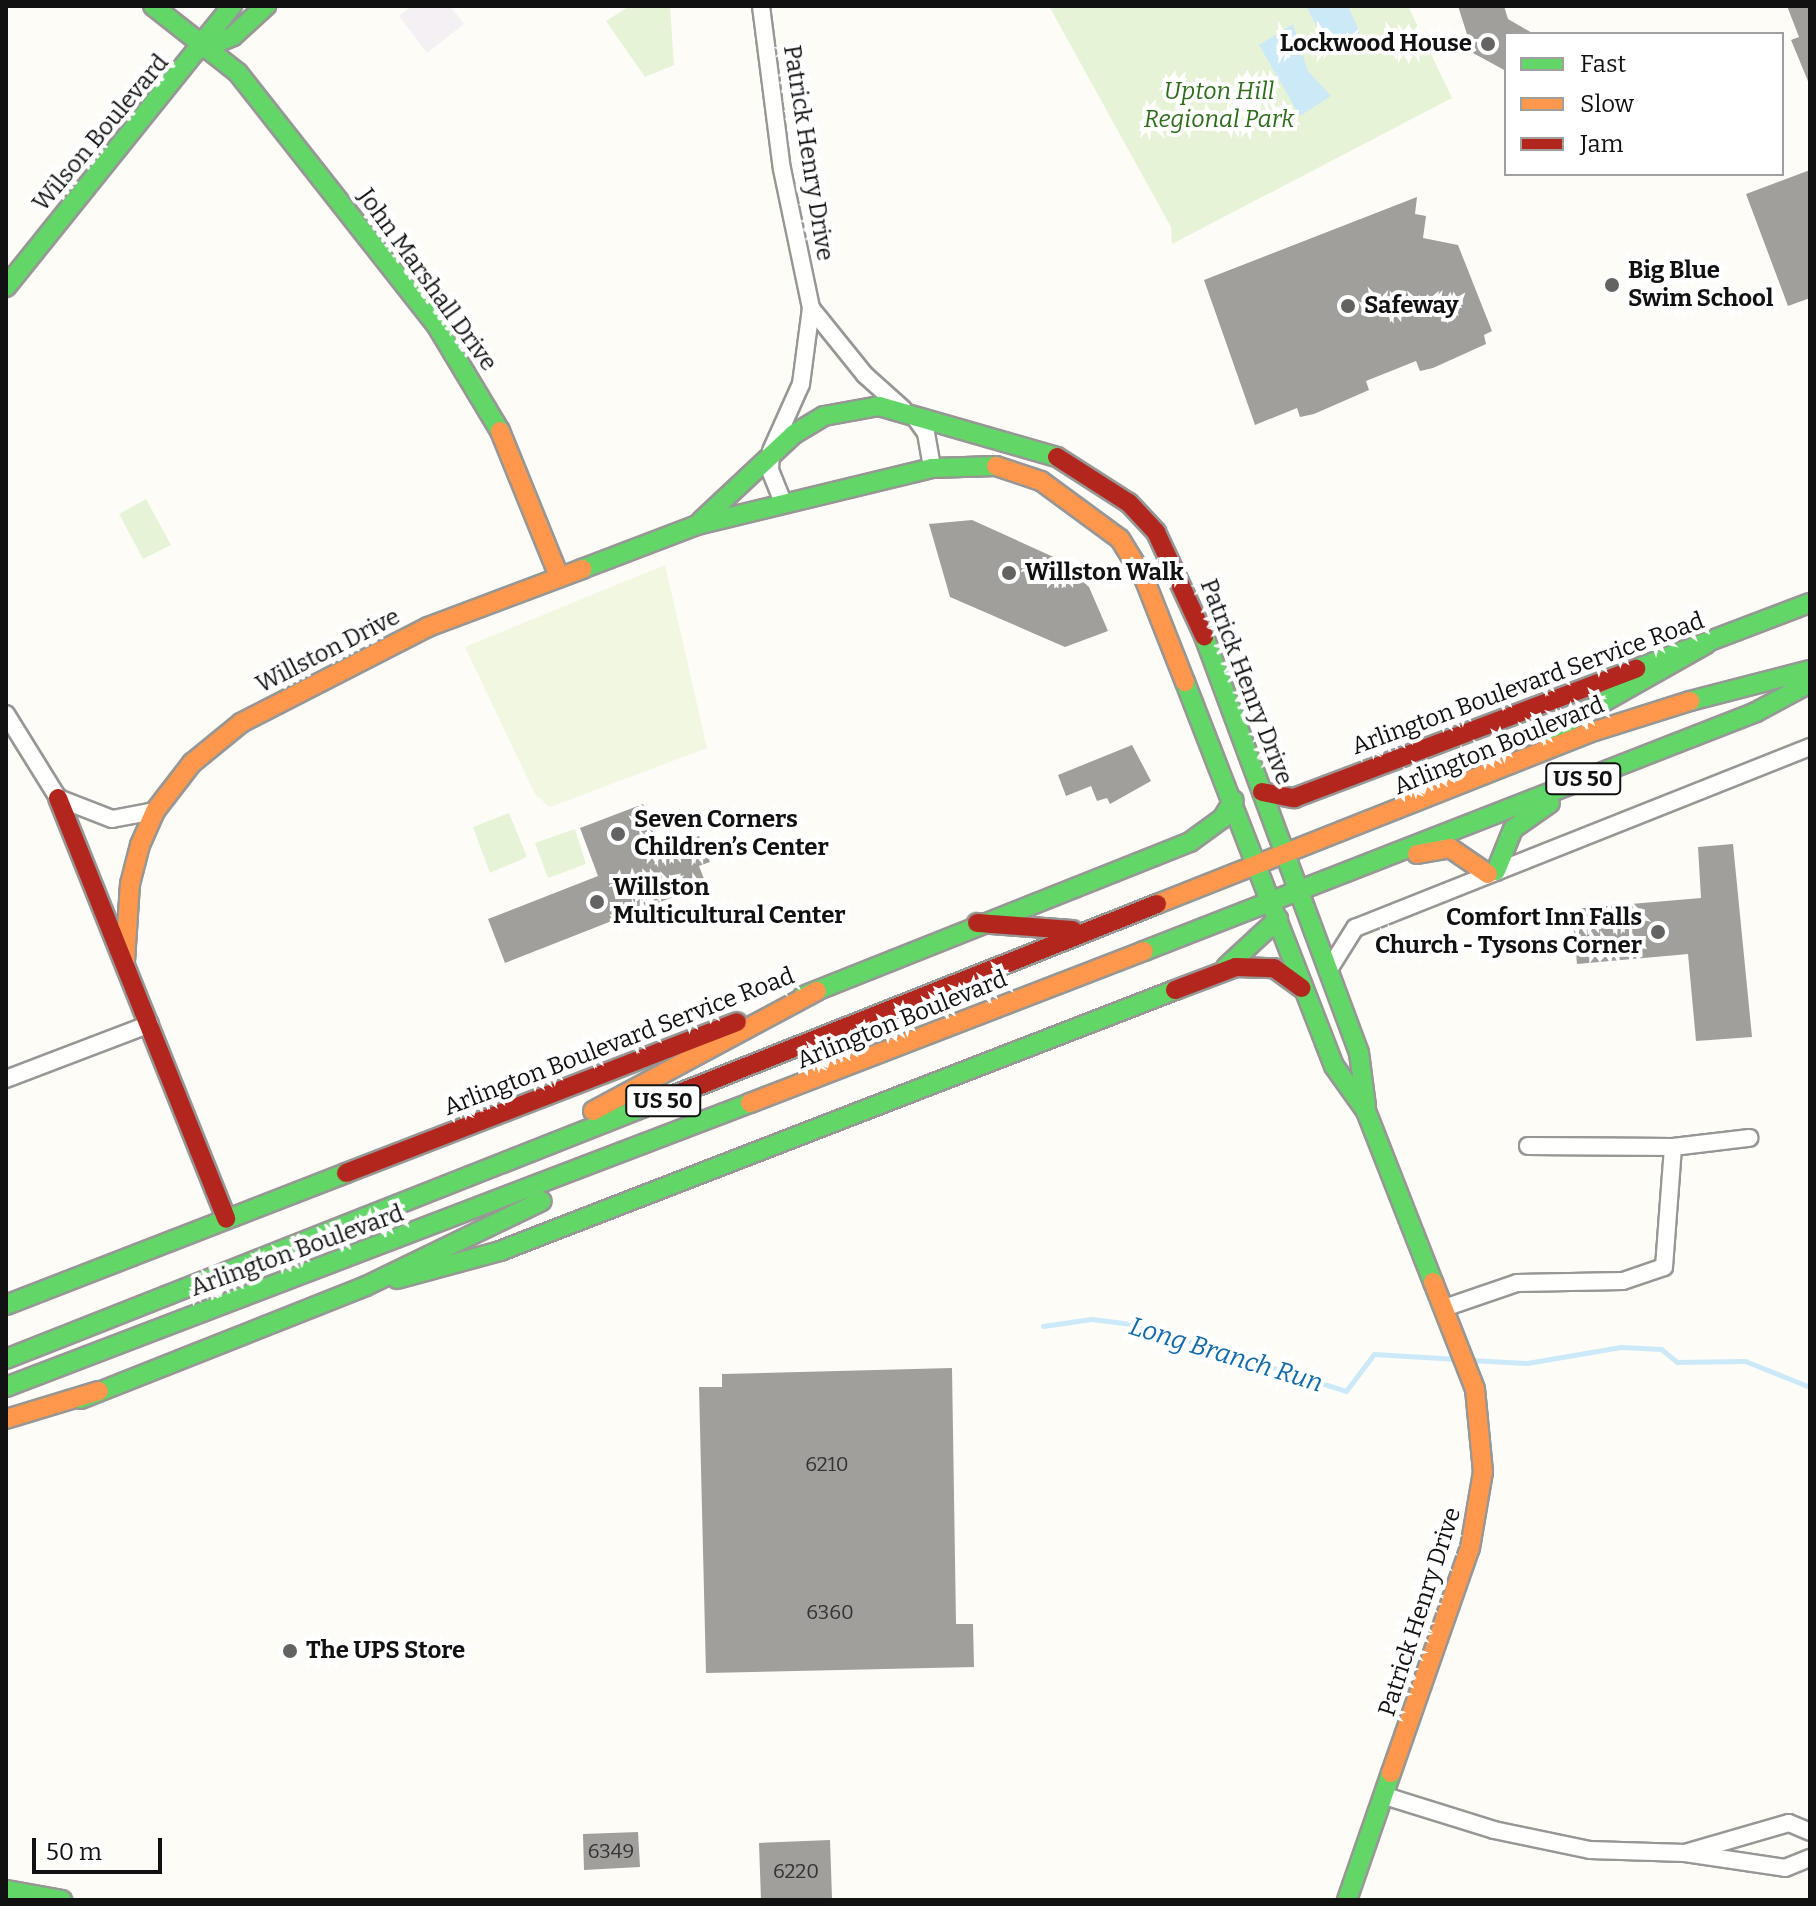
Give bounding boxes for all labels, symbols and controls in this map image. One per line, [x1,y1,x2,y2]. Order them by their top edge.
place label: Lockwood House [1280,30,1472,58]
legend [1504,32,1784,176]
marker: Lockwood House [1479,35,1497,53]
street label: Patrick Henry Drive [777,43,839,263]
street label: Wilson Boulevard [27,49,175,217]
text: Fast [1580,50,1626,78]
park label: Upton Hill Regional Park [1144,78,1294,134]
text: Slow [1580,90,1634,118]
text: Jam [1580,130,1623,158]
street label: John Marshall Drive [351,183,503,377]
place label: Big Blue Swim School [1628,257,1773,313]
marker: Big Blue Swim School [1603,276,1621,294]
place label: Safeway [1364,292,1459,320]
marker: Safeway [1339,297,1357,315]
place label: Willston Walk [1025,559,1184,587]
marker: Willston Walk [1000,564,1018,582]
street label: Patrick Henry Drive [1194,575,1298,789]
street label: Willston Drive [251,602,405,700]
street label: Arlington Boulevard Service Road [1348,607,1708,761]
street label: Arlington Boulevard [1390,691,1608,801]
road number: US 50 [1545,761,1621,797]
place label: Seven Corners Children’s Center [634,806,829,862]
marker: Seven Corners Children’s Center [609,825,627,843]
place label: Willston Multicultural Center [613,874,846,930]
marker: Willston Multicultural Center [588,893,606,911]
place label: Comfort Inn Falls Church - Tysons Corner [1375,904,1642,960]
marker: Comfort Inn Falls Church - Tysons Corner [1649,923,1667,941]
street label: Arlington Boulevard Service Road [440,962,798,1122]
street label: Arlington Boulevard [793,965,1011,1075]
road number: US 50 [625,1083,701,1119]
street label: Arlington Boulevard [187,1199,407,1303]
water label: Long Branch Run [1126,1311,1326,1399]
house number: 6210 [805,1452,849,1476]
street label: Patrick Henry Drive [1373,1504,1467,1720]
house number: 6360 [806,1600,854,1624]
place label: The UPS Store [306,1637,465,1665]
marker: The UPS Store [281,1642,299,1660]
scale bar [36,1822,166,1872]
text: 50 m [46,1838,102,1866]
house number: 6349 [588,1839,634,1863]
house number: 6220 [773,1859,819,1883]

